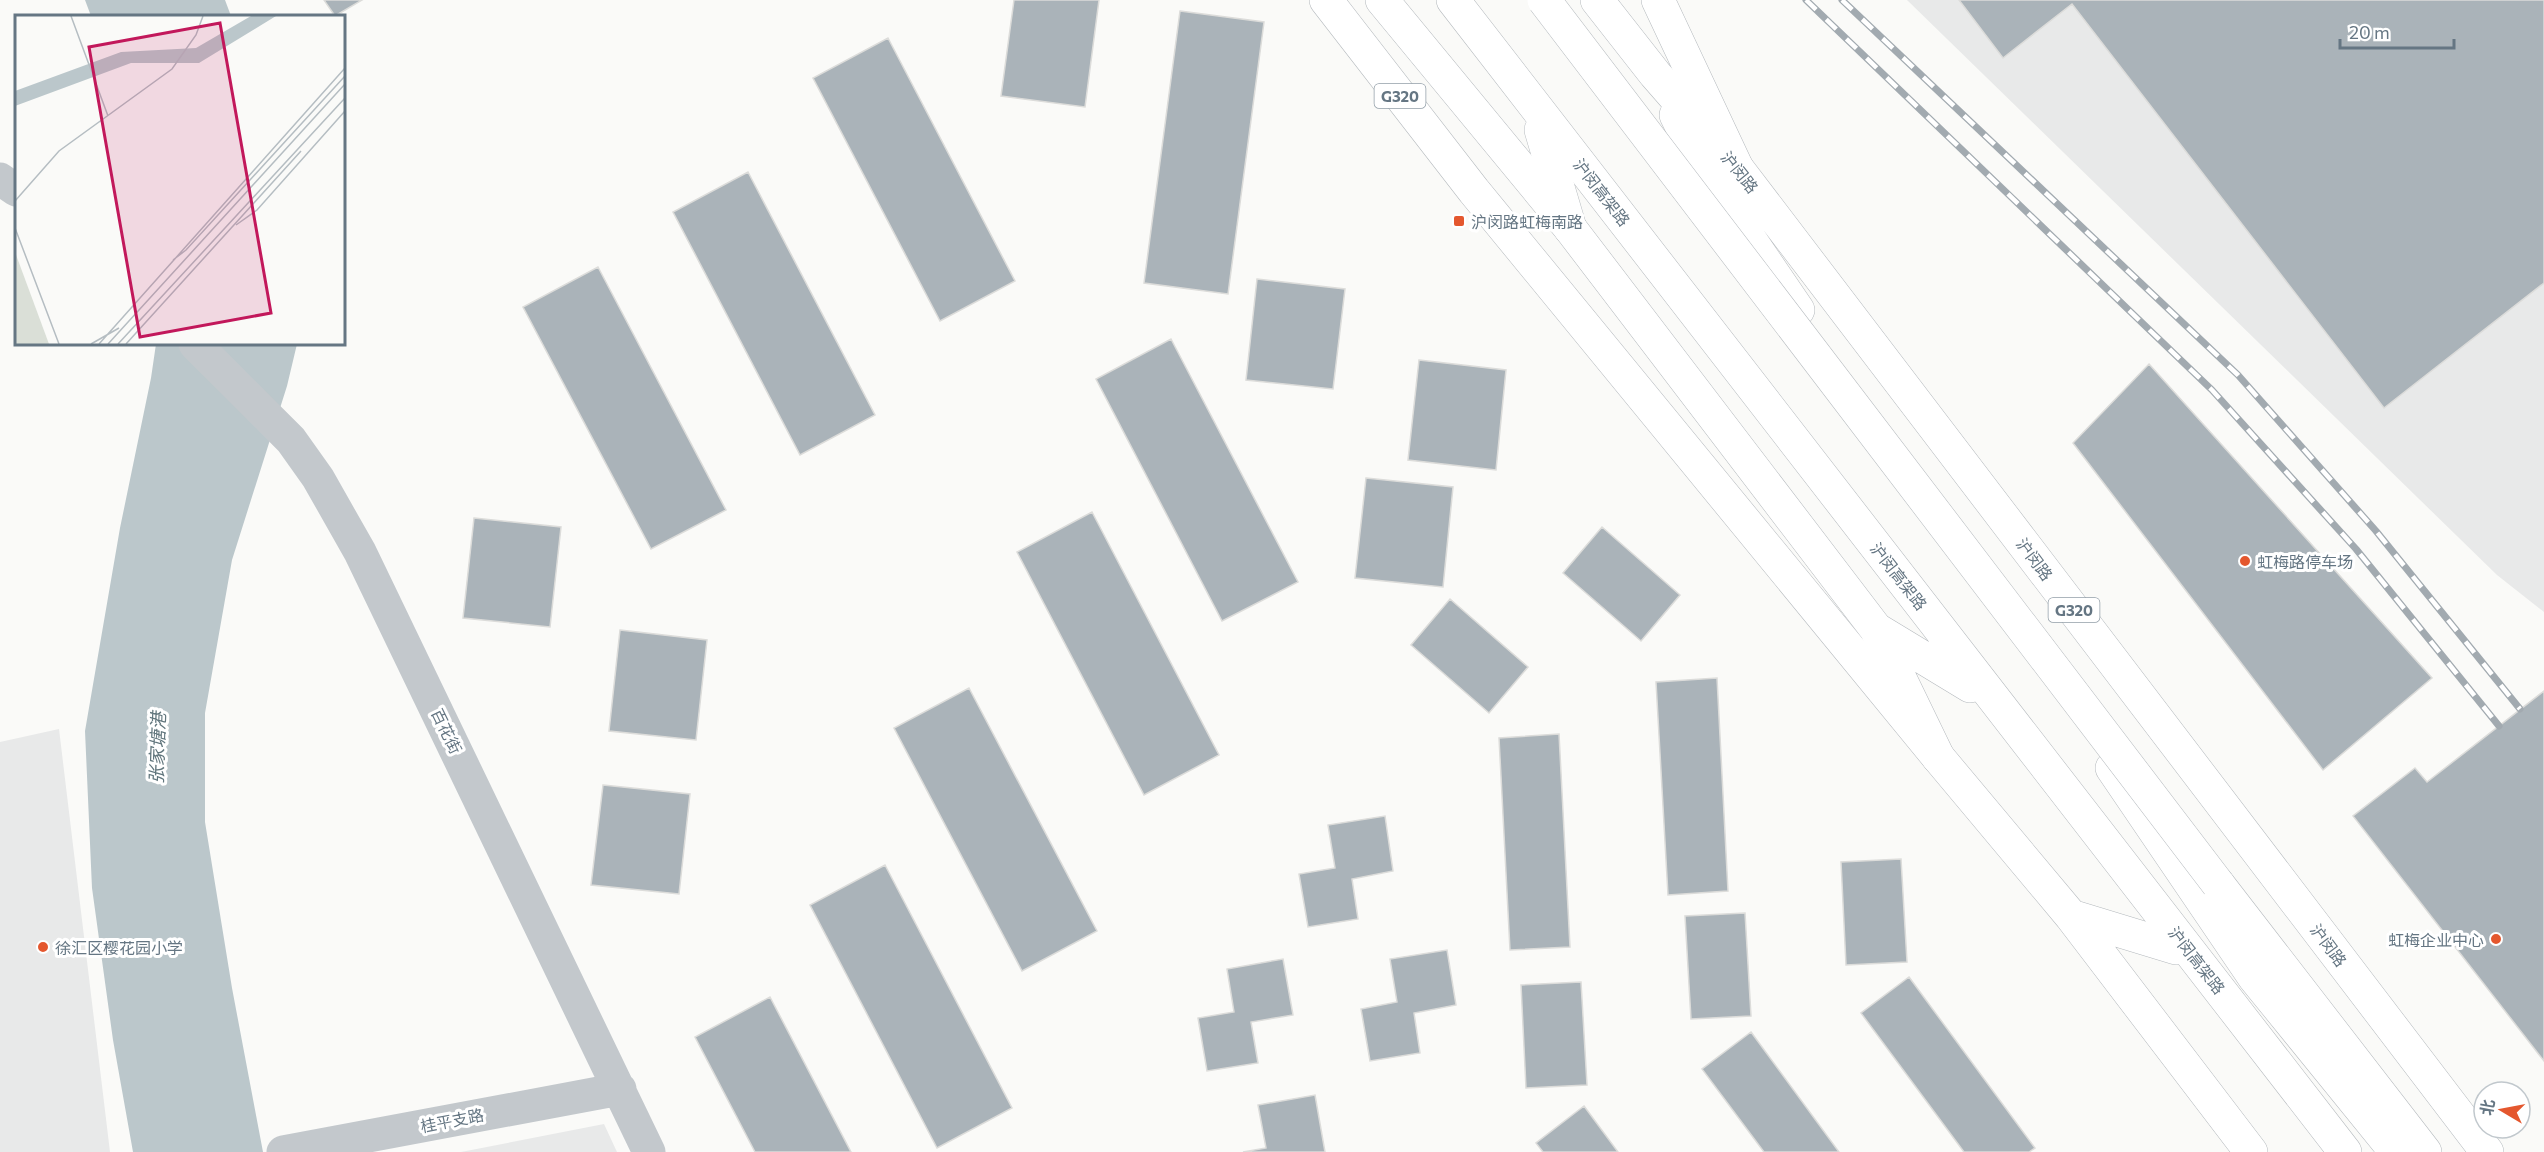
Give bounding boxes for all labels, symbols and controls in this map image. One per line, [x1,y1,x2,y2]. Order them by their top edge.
scale bar [2340,12,2454,50]
inset map [15,15,345,345]
text: 20 m [2349,21,2390,43]
road number: G320 [1374,84,1426,108]
street label: 沪闵路 [1718,147,1762,197]
street label: 沪闵高架路 [1570,155,1634,229]
place label: 沪闵路虹梅南路 [1471,212,1583,231]
marker: 沪闵路虹梅南路 [1452,214,1466,228]
street label: 沪闵路 [2013,534,2057,584]
street label: 沪闵高架路 [1867,539,1931,613]
place label: 虹梅路停车场 [2257,552,2353,571]
marker: 虹梅路停车场 [2238,554,2252,568]
road number: G320 [2048,598,2100,622]
street label: 百花街 [428,705,466,757]
water label: 张家塘港 [145,709,169,784]
street label: 沪闵路 [2307,920,2351,970]
street label: 沪闵高架路 [2165,923,2229,997]
place label: 虹梅企业中心 [2388,930,2484,949]
marker: 虹梅企业中心 [2489,932,2503,946]
place label: 徐汇区樱花园小学 [55,938,183,957]
marker: 徐汇区樱花园小学 [36,940,50,954]
north arrow [2472,1080,2532,1140]
text: 北 [2476,1098,2497,1117]
street label: 桂平支路 [419,1105,485,1135]

